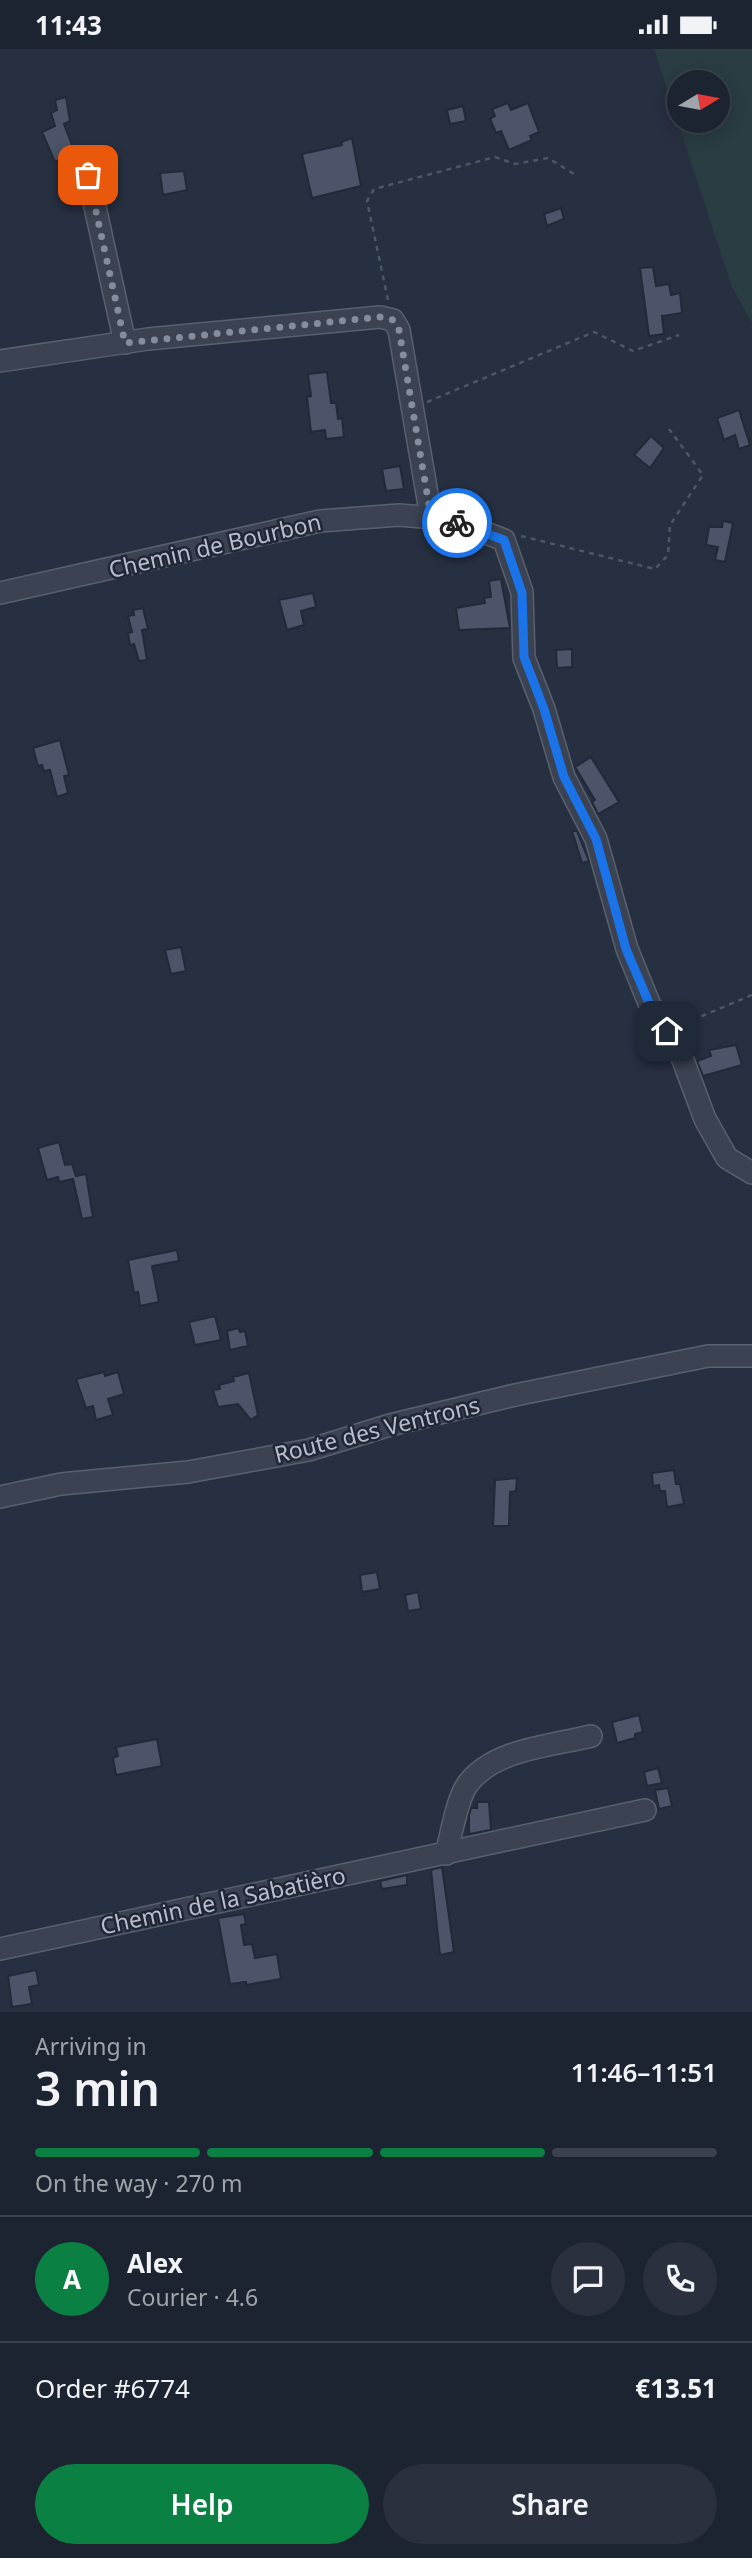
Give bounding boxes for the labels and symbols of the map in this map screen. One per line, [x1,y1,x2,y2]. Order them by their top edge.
north arrow [667,70,730,133]
pin [58,145,118,205]
courier [422,488,492,558]
street label: Chemin de Bourbon [105,505,324,585]
pin [637,1001,697,1061]
street label: Route des Ventrons [271,1388,483,1470]
street label: Chemin de la Sabatièro [97,1858,348,1942]

